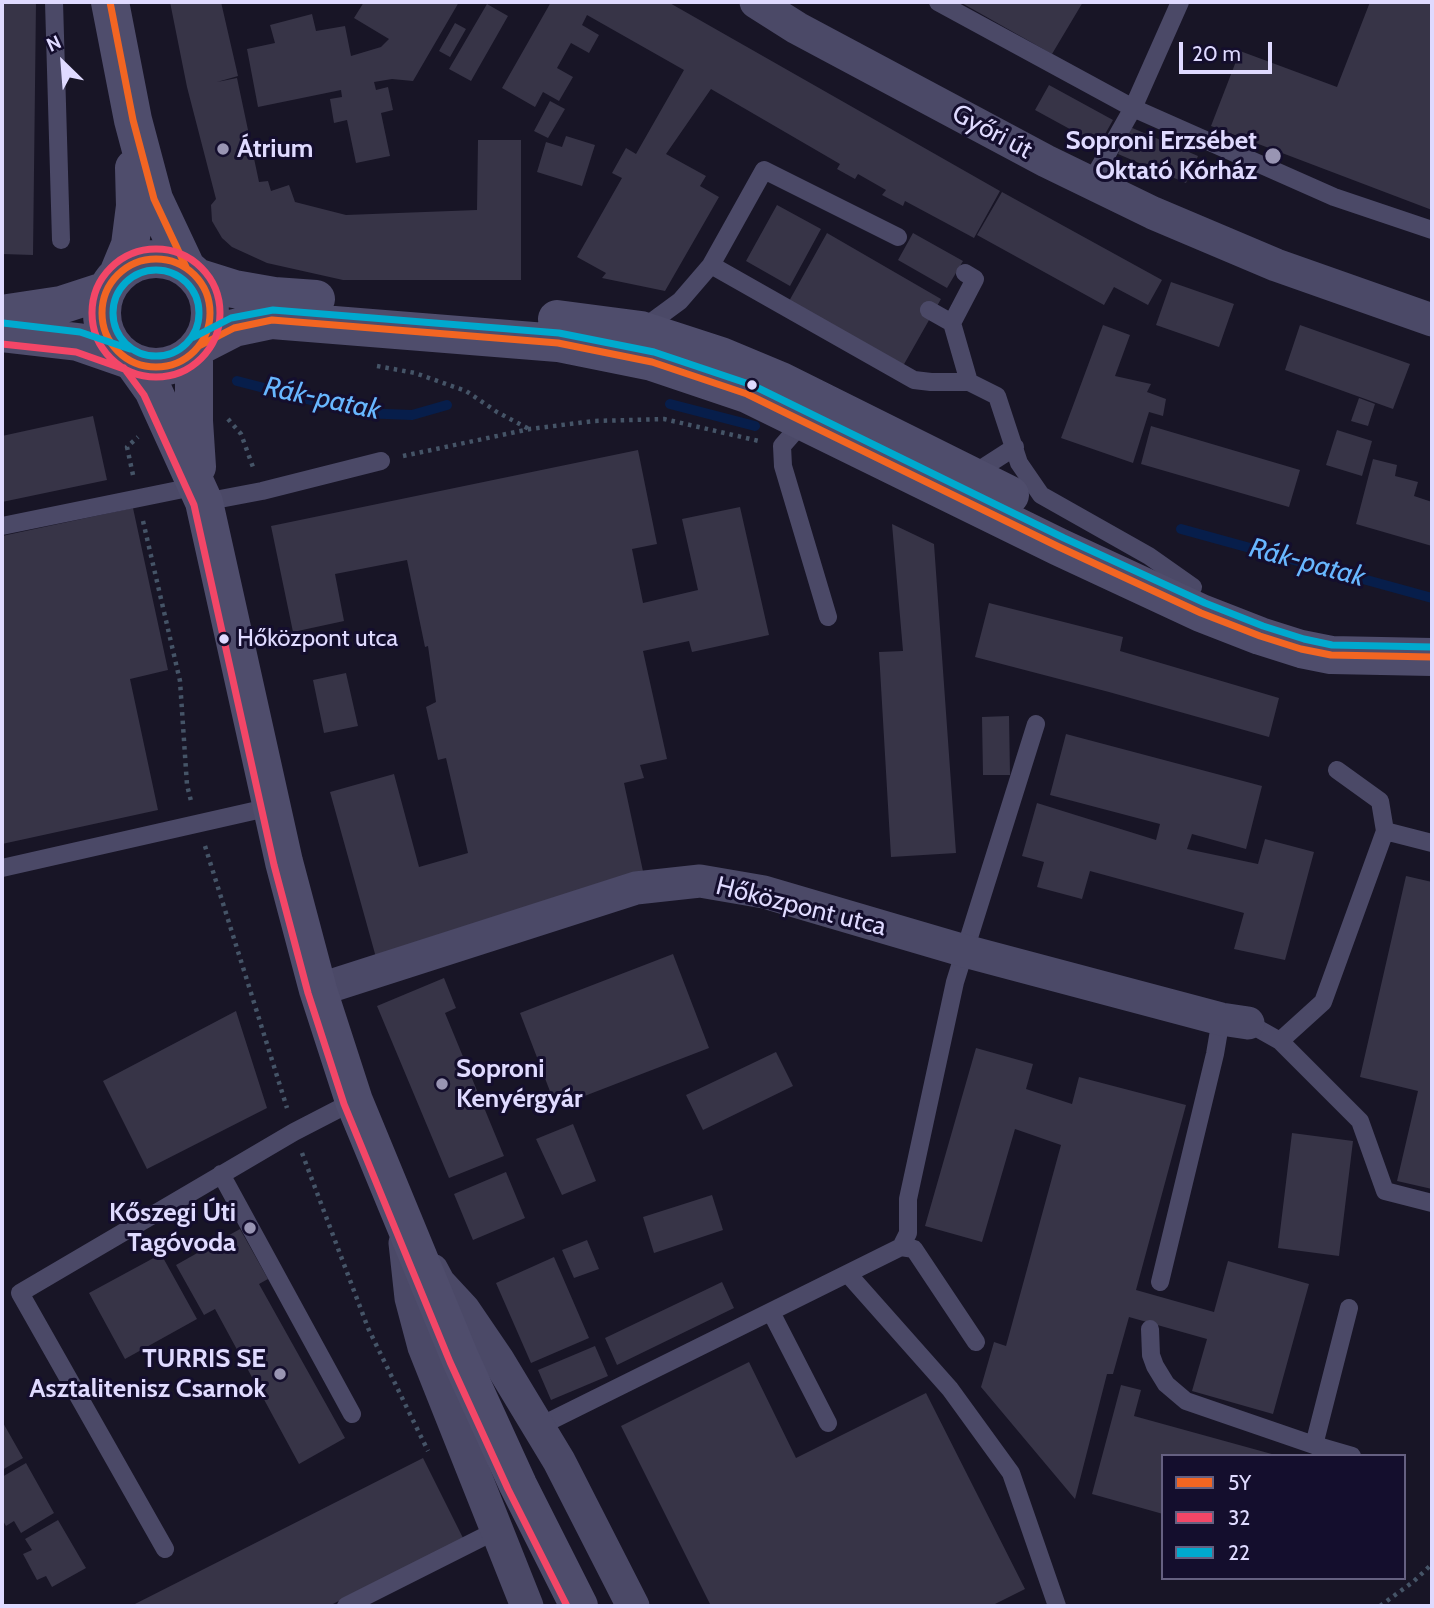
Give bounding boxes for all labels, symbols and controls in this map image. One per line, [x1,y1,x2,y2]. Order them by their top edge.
north arrow [28,28,98,98]
scale bar [1182,28,1275,72]
text: N [43,30,65,57]
text: 20 m [1192,41,1241,66]
street label: Győri út [946,98,1038,166]
place label: Soproni Erzsébet Oktató Kórház [1066,125,1257,186]
place label: Átrium [237,133,313,165]
marker: Átrium [215,141,231,157]
marker: Soproni Erzsébet Oktató Kórház [1263,146,1283,166]
water label: Rák-patak [261,370,383,428]
unlabelled marker [745,378,759,392]
water label: Rák-patak [1246,531,1368,595]
place label: Hőközpont utca [237,625,398,653]
marker: Hőközpont utca [217,632,231,646]
street label: Hőközpont utca [713,871,889,943]
place label: Soproni Kenyérgyár [456,1053,583,1114]
marker: Soproni Kenyérgyár [434,1076,450,1092]
place label: Kőszegi Úti Tagóvoda [109,1197,236,1258]
marker: Kőszegi Úti Tagóvoda [242,1220,258,1236]
place label: TURRIS SE Asztalitenisz Csarnok [29,1343,266,1404]
marker: TURRIS SE Asztalitenisz Csarnok [272,1366,288,1382]
legend [1161,1454,1406,1580]
text: 5Y [1228,1470,1251,1495]
text: 32 [1228,1505,1250,1530]
text: 22 [1228,1540,1250,1565]

